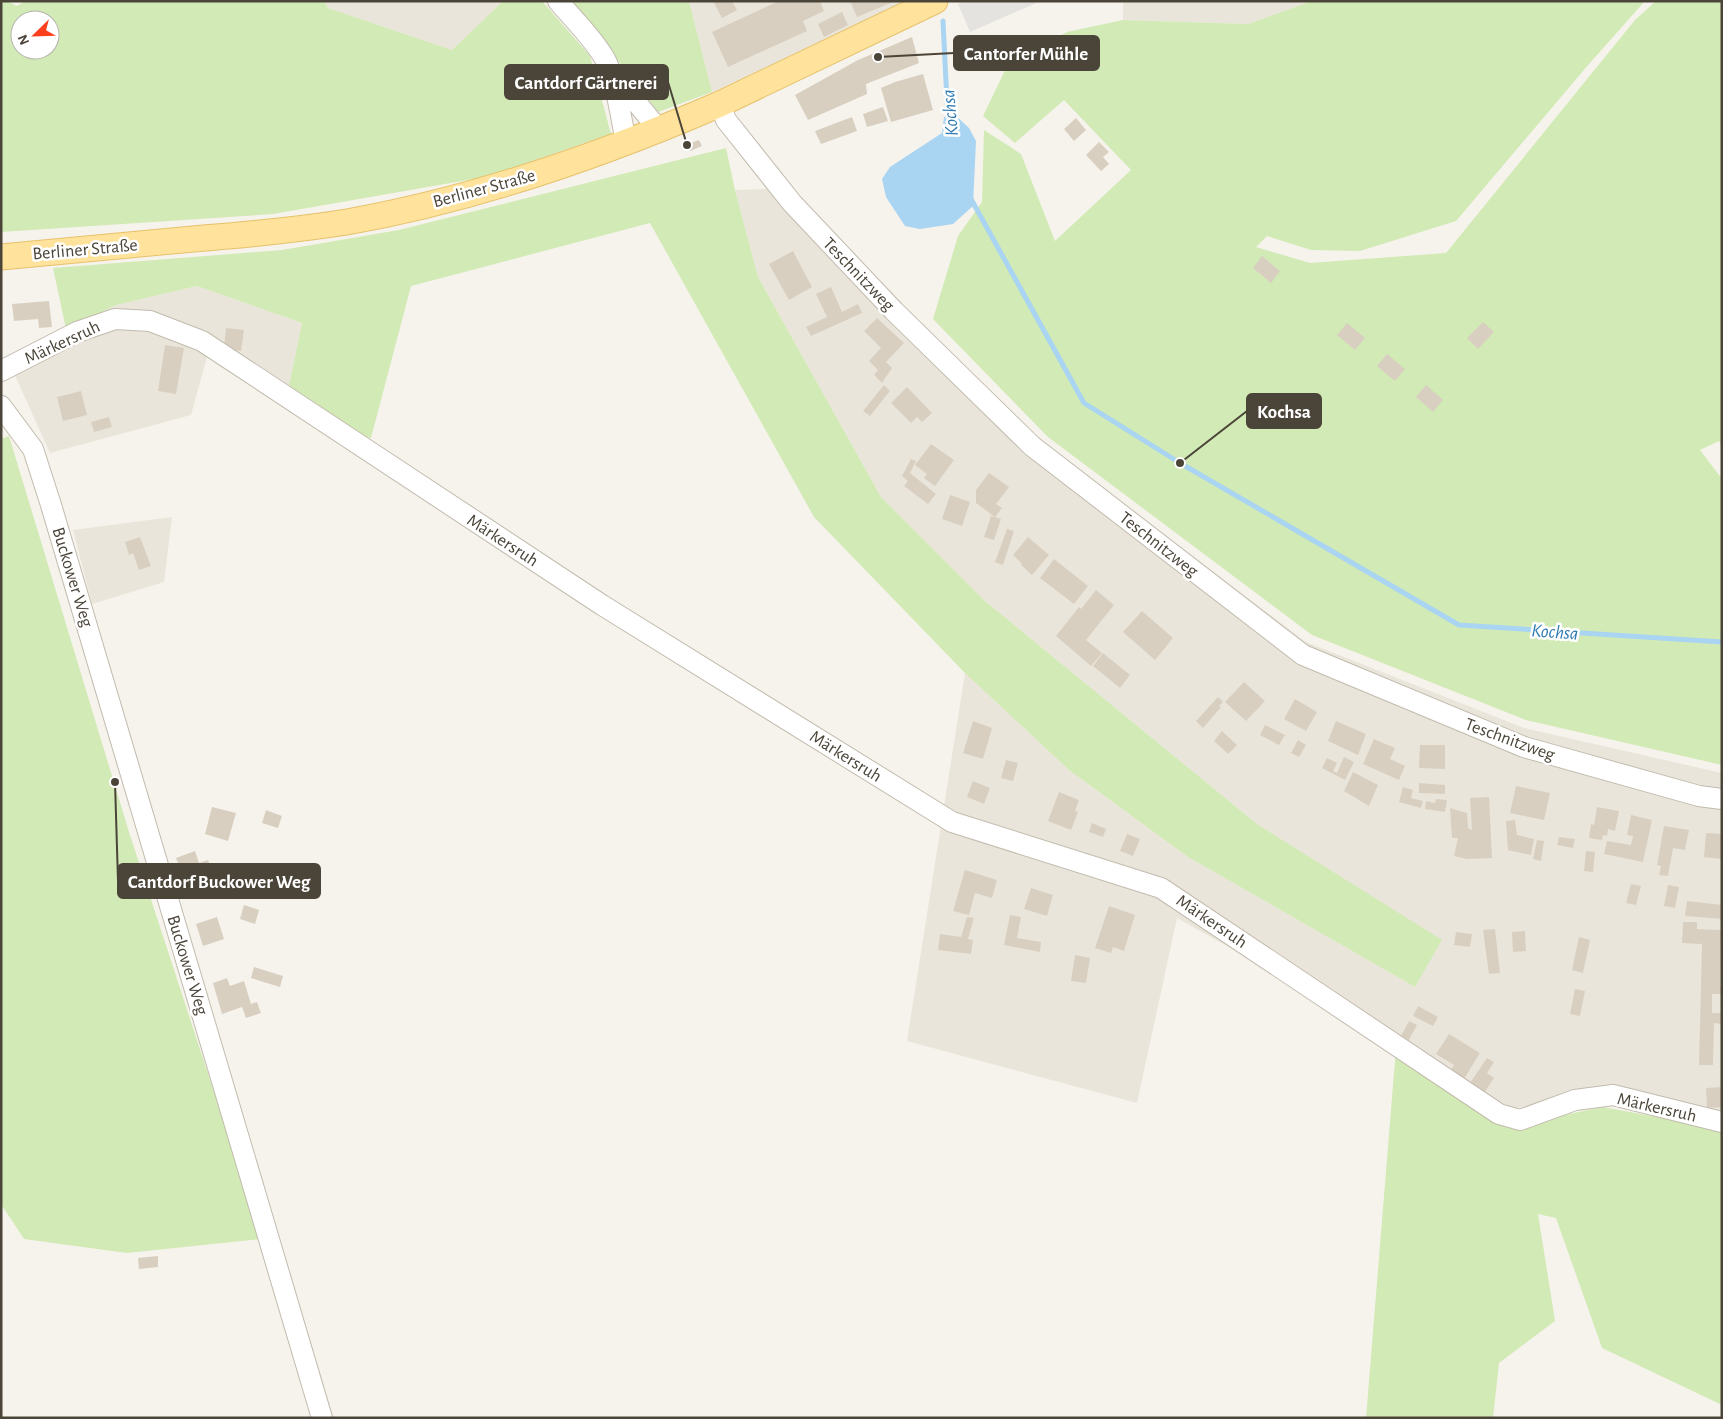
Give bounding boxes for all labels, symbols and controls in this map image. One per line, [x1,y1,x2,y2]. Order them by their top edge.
north arrow [10,10,60,60]
text: N [16,32,32,47]
callout: Cantorfer Mühle [954,36,1099,70]
text: Cantorfer Mühle [964,45,1088,64]
callout: Cantdorf Gärtnerei [505,65,668,99]
text: Cantdorf Gärtnerei [514,74,658,93]
water label: Kochsa [939,89,962,137]
street label: Berliner Straße [431,167,537,211]
street label: Teschnitzweg [819,235,898,315]
street label: Berliner Straße [32,236,138,264]
street label: Märkersruh [22,318,103,368]
callout: Kochsa [1247,394,1321,428]
text: Kochsa [1257,403,1311,422]
street label: Teschnitzweg [1116,509,1201,581]
street label: Märkersruh [464,511,541,570]
street label: Buckower Weg [48,525,96,630]
water label: Kochsa [1531,621,1579,644]
street label: Teschnitzweg [1462,715,1557,765]
street label: Märkersruh [806,728,885,786]
callout: Cantdorf Buckower Weg [118,864,320,898]
text: Cantdorf Buckower Weg [128,873,311,892]
street label: Märkersruh [1173,892,1250,952]
street label: Buckower Weg [163,913,211,1018]
street label: Märkersruh [1615,1090,1698,1126]

